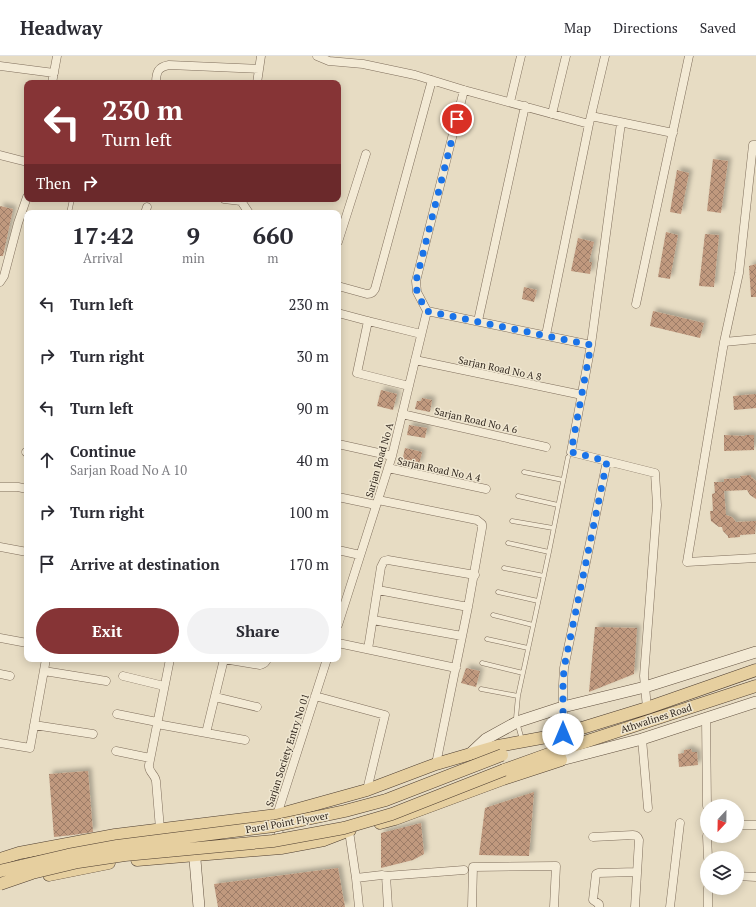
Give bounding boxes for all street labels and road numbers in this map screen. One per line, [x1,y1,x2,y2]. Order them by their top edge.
street label: Sarjan Road No A 8 [457,353,543,384]
street label: Sarjan Road No A 6 [433,405,519,437]
street label: Sarjan Road No A [363,421,396,499]
street label: Sarjan Road No A 4 [396,454,482,485]
street label: Sarjan Society Entry No 01 [263,692,312,808]
street label: Athwalines Road [619,701,694,736]
street label: Parel Point Flyover [245,809,330,836]

